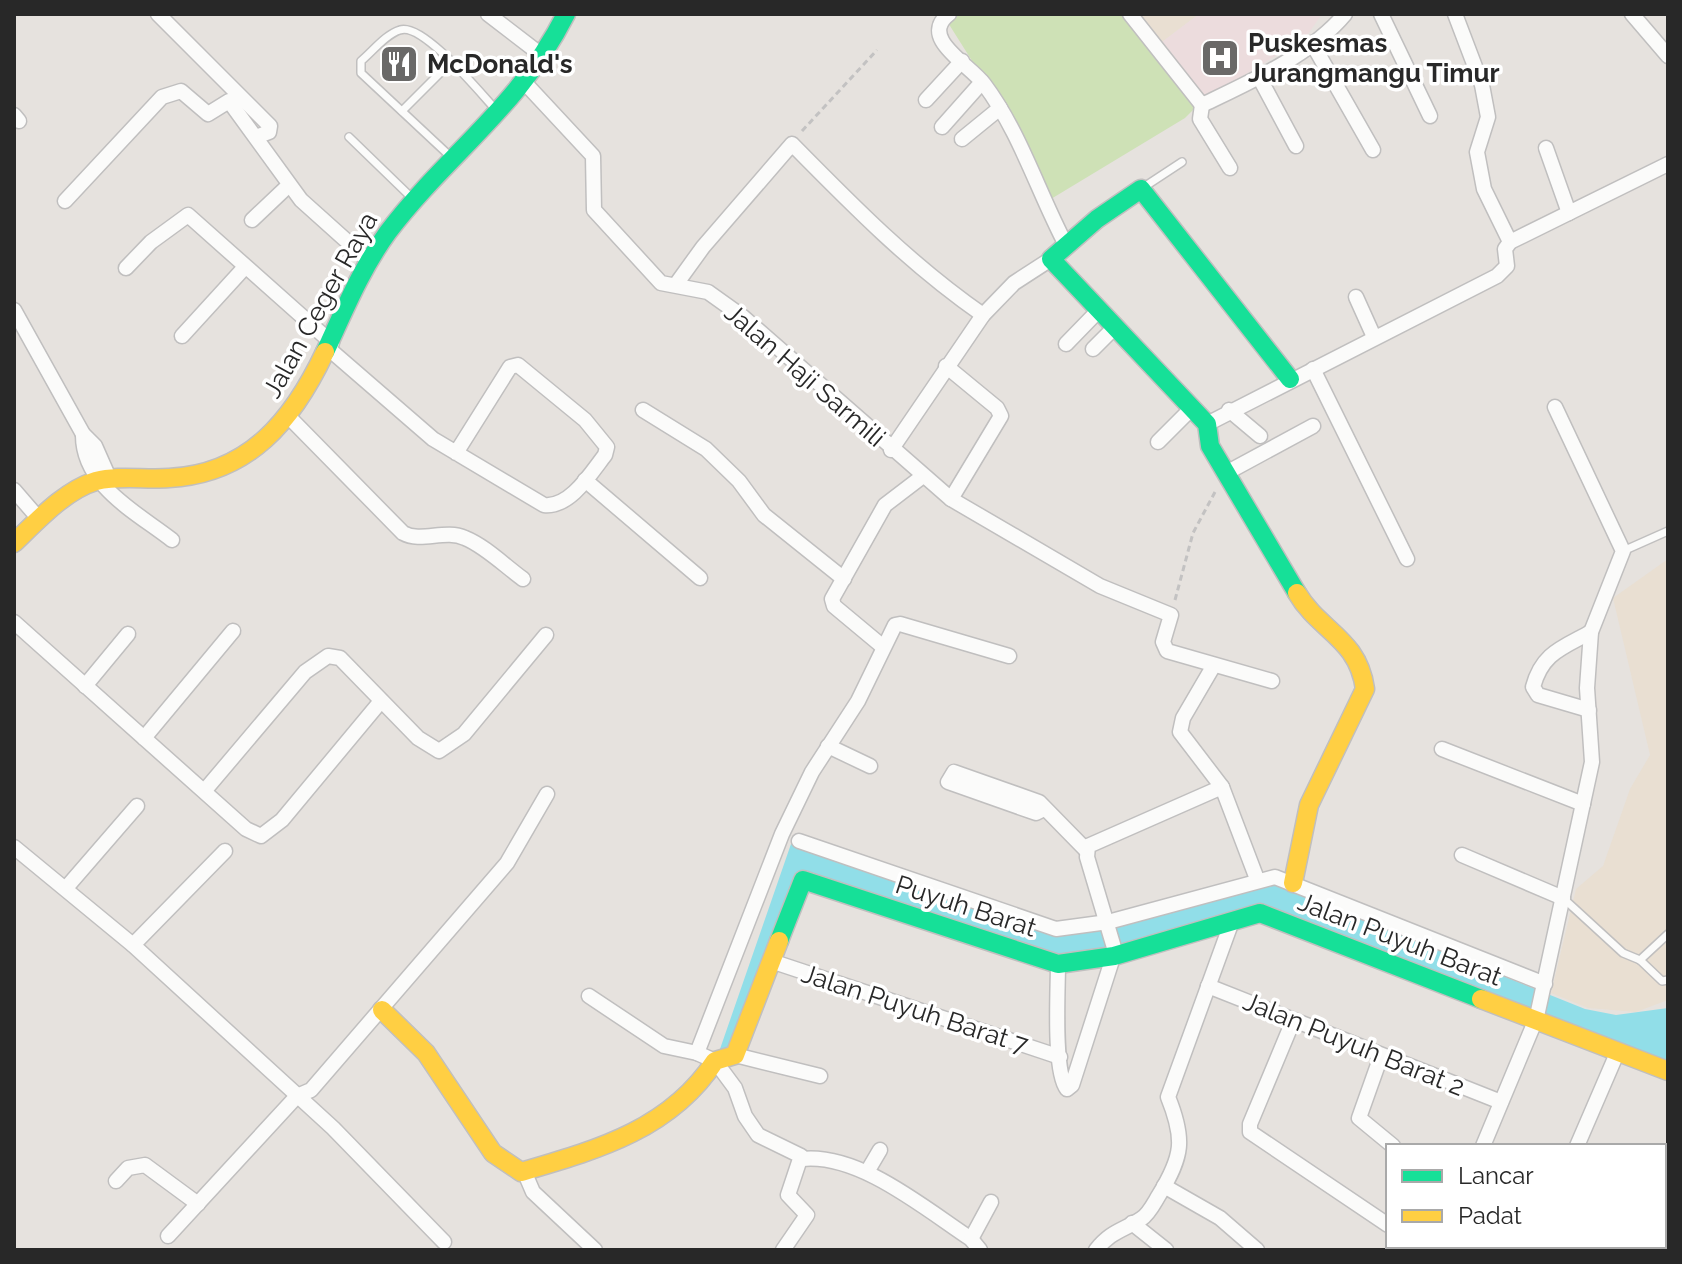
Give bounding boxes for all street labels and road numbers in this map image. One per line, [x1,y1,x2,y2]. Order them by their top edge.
street label: Jalan Ceger Raya [257,207,383,403]
street label: Jalan Haji Sarmili [719,297,891,453]
street label: Puyuh Barat [892,869,1040,943]
street label: Jalan Puyuh Barat [1294,886,1506,992]
street label: Jalan Puyuh Barat 7 [798,958,1032,1060]
street label: Jalan Puyuh Barat 2 [1239,986,1469,1102]

